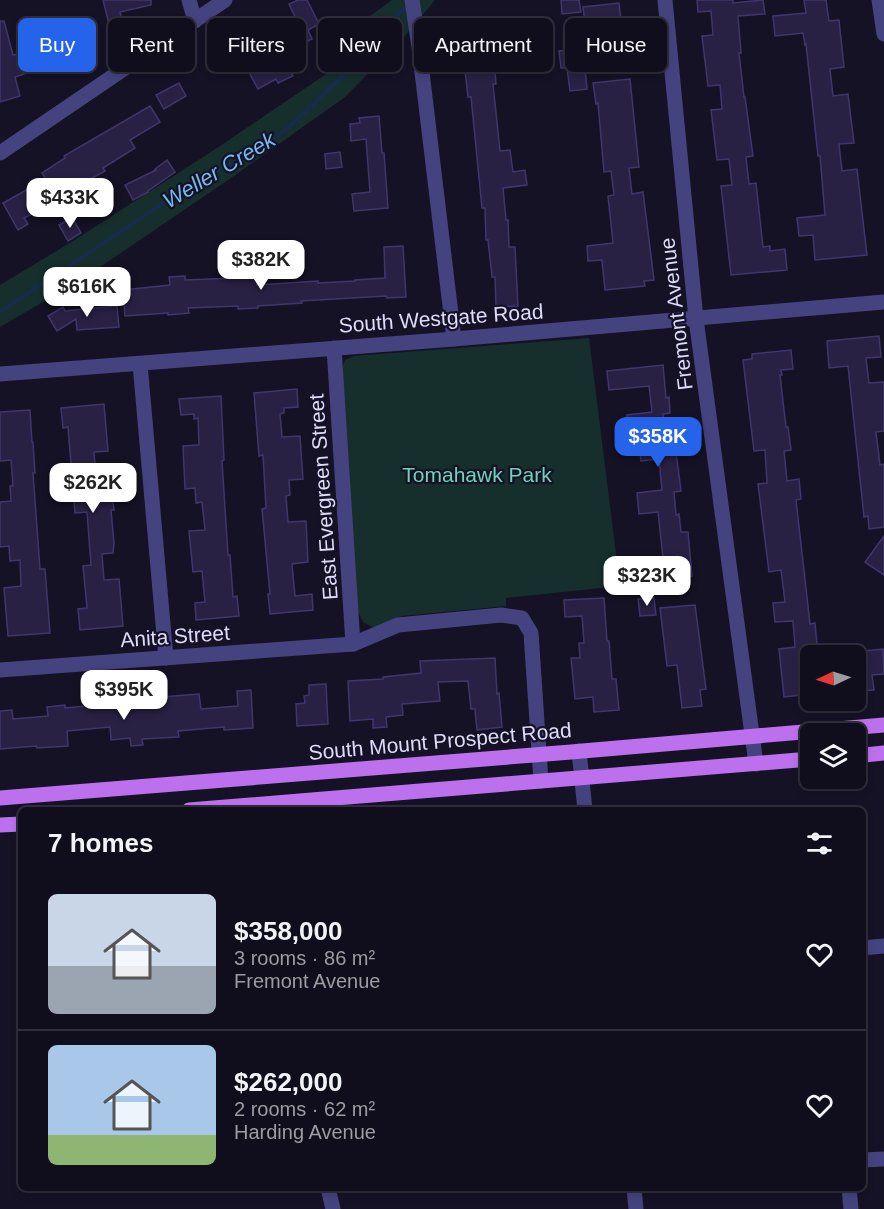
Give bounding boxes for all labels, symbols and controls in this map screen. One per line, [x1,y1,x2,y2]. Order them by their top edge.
chip: Buy [18,18,96,72]
chip: Rent [108,18,195,72]
chip: Filters [207,18,306,72]
chip: New [318,18,402,72]
chip: Apartment [414,18,553,72]
chip: House [565,18,667,72]
water label: Weller Creek [158,126,281,213]
pin: $433K [28,178,112,229]
text: $433K [41,186,99,208]
street label: Fremont Avenue [655,236,697,392]
pin: $382K [219,240,303,291]
text: $382K [232,248,290,270]
pin: $616K [45,267,129,318]
text: $616K [58,275,116,297]
street label: South Westgate Road [338,299,544,337]
street label: East Evergreen Street [304,393,342,601]
pin: $358K [616,417,700,468]
text: $358K [629,425,687,447]
pin: $262K [51,463,135,514]
park label: Tomahawk Park [402,463,552,486]
text: $262K [64,471,122,493]
pin: $323K [605,556,689,607]
text: $323K [618,564,676,586]
street label: Anita Street [119,621,231,651]
north arrow [800,645,866,711]
map controls [800,645,866,789]
pin: $395K [82,670,166,721]
text: $395K [95,678,153,700]
street label: South Mount Prospect Road [308,718,572,764]
button: layers [800,723,866,789]
icon: filters [803,827,836,860]
text: 7 homes [48,828,154,858]
text: $358,000 [234,916,342,946]
icon: home [96,918,168,990]
icon: heart [803,938,836,971]
text: 3 rooms · 86 m² [234,947,375,969]
text: Fremont Avenue [234,970,380,992]
text: $262,000 [234,1067,342,1097]
icon: home [96,1069,168,1141]
icon: heart [803,1089,836,1122]
text: 2 rooms · 62 m² [234,1098,375,1120]
text: Harding Avenue [234,1121,376,1143]

